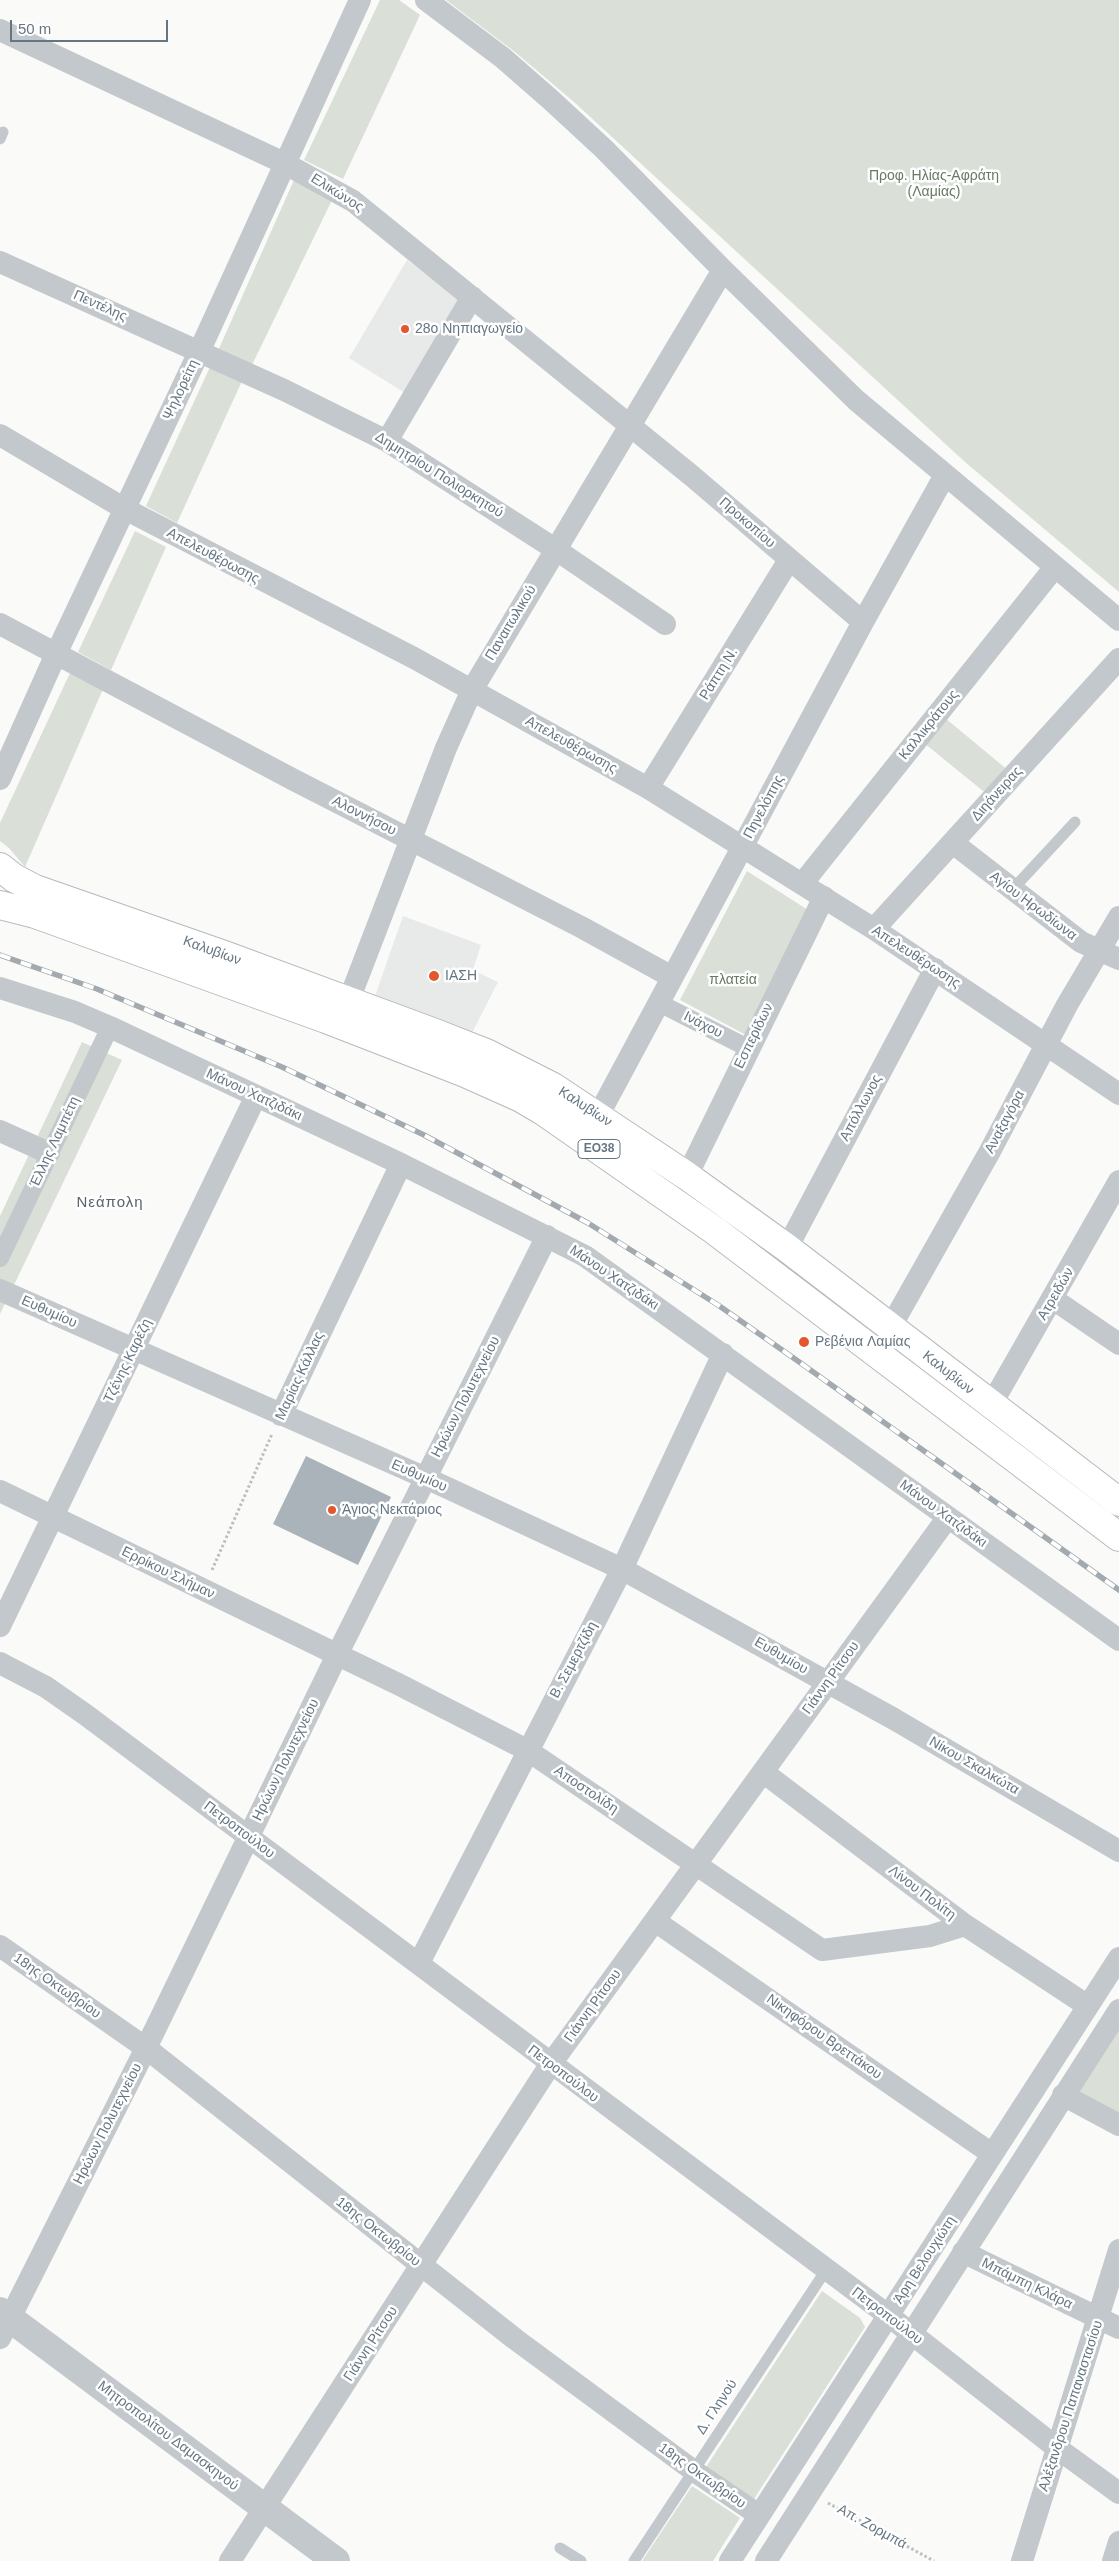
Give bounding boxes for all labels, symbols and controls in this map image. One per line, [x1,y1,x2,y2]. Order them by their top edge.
scale bar [12,10,170,42]
text: 50 m [18,20,51,37]
park label: Προφ. Ηλίας-Αφράτη (Λαμίας) [869,168,999,200]
street label: Ελικώνος [308,170,366,216]
street label: Πεντέλης [71,287,129,325]
place label: 28ο Νηπιαγωγείο [415,321,523,337]
marker: 28ο Νηπιαγωγείο [399,323,411,335]
street label: Ψηλορείτη [160,357,202,423]
street label: Δημητρίου Πολιορκητού [372,429,506,521]
street label: Προκοπίου [716,494,778,552]
street label: Απελευθέρωσης [164,525,262,587]
street label: Παναιτωλικού [482,582,540,664]
street label: Ράπτη Ν. [696,645,742,703]
street label: Καλλικράτους [896,687,962,763]
street label: Απελευθέρωσης [522,713,620,777]
street label: Διηάνειρας [968,763,1026,825]
street label: Πηνελόπης [740,772,788,842]
street label: Αλοννήσου [329,793,399,839]
street label: Αγίου Ηρωδίωνα [986,868,1080,944]
street label: Απελευθέρωσης [869,922,963,992]
street label: Καλυβίων [181,933,243,969]
place label: ΙΑΣΗ [445,968,477,984]
marker: ΙΑΣΗ [427,969,441,983]
park label: πλατεία [709,972,757,988]
street label: Εσπερίδων [731,1001,777,1071]
street label: Ινάχου [681,1008,725,1042]
street label: Μάνου Χατζιδάκι [203,1065,305,1125]
street label: Απόλλωνος [837,1072,885,1144]
street label: Καλυβίων [555,1083,615,1131]
street label: Αναξαγόρα [981,1088,1029,1156]
street label: Έλλης Λαμπέτη [27,1094,83,1190]
road number: ΕΟ38 [578,1140,620,1158]
district label: Νεάπολη [76,1194,144,1212]
street label: Μάνου Χατζιδάκι [566,1242,662,1314]
street label: Ατρειδών [1034,1265,1078,1323]
street label: Ευθυμίου [19,1292,79,1332]
street label: Τζένης Καρέζη [100,1316,156,1406]
street label: Μαρίας Κάλλας [272,1329,328,1423]
street label: Ηρώων Πολυτεχνείου [428,1334,504,1460]
place label: Ρεβένια Λαμίας [815,1334,910,1350]
marker: Ρεβένια Λαμίας [797,1335,811,1349]
street label: Καλυβίων [919,1348,977,1398]
street label: Ευθυμίου [389,1456,449,1496]
street label: Μάνου Χατζιδάκι [896,1477,990,1551]
place label: Άγιος Νεκτάριος [342,1502,442,1518]
marker: Άγιος Νεκτάριος [326,1504,338,1516]
street label: Ερρίκου Σλήμαν [119,1543,217,1603]
street label: Β. Σεμερτζίδη [547,1619,601,1701]
street label: Ευθυμίου [751,1634,811,1678]
street label: Γιάννη Ρίτσου [799,1638,863,1718]
street label: Ηρώων Πολυτεχνείου [249,1696,323,1824]
street label: Νίκου Σκαλκώτα [926,1733,1022,1799]
street label: Αποστολίδη [551,1762,621,1818]
street label: Πετροπούλου [200,1798,278,1862]
street label: Λίνου Πολίτη [885,1862,959,1924]
street label: 18ης Οκτωβρίου [10,1950,104,2022]
street label: Γιάννη Ρίτσου [561,1966,625,2046]
street label: Νικηφόρου Βρεττάκου [763,1991,885,2083]
street label: Πετροπούλου [524,2042,602,2106]
street label: Ηρώων Πολυτεχνείου [70,2061,146,2187]
street label: 18ης Οκτωβρίου [332,2194,424,2270]
street label: Άρη Βελουχιώτη [890,2213,960,2307]
street label: Μπάμπη Κλάρα [979,2255,1075,2313]
street label: Πετροπούλου [848,2284,926,2348]
street label: Γιάννη Ρίτσου [341,2303,401,2385]
street label: Αλέξανδρου Παπαναστασίου [1035,2318,1107,2494]
street label: Δ. Γληνού [693,2376,741,2438]
street label: Μητροπολίτου Δαμασκηνού [94,2378,242,2494]
street label: 18ης Οκτωβρίου [655,2440,749,2512]
street label: Απ. Ζορμπά [834,2501,910,2553]

